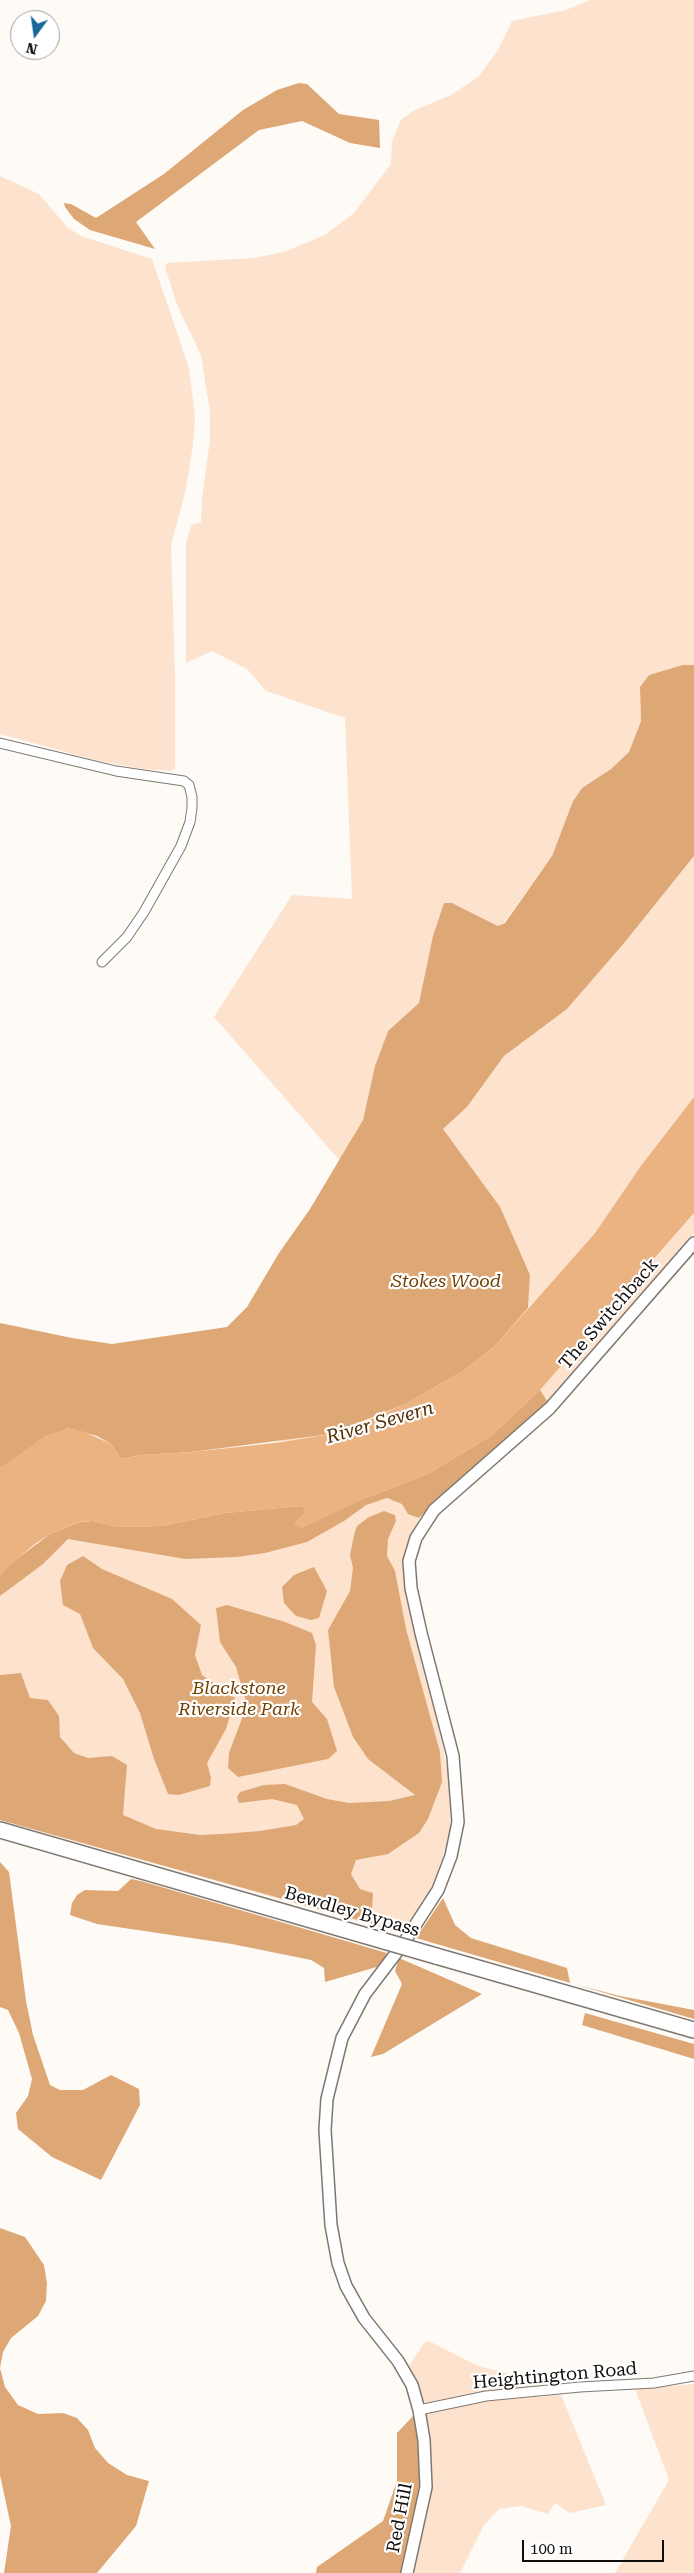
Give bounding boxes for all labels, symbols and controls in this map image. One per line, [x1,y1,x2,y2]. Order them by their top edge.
north arrow [10,10,60,60]
text: N [24,40,39,58]
street label: The Switchback [555,1254,663,1374]
park label: Stokes Wood [391,1271,501,1293]
water label: River Severn [324,1397,436,1449]
park label: Blackstone Riverside Park [178,1678,300,1720]
street label: Bewdley Bypass [282,1882,422,1942]
street label: Heightington Road [472,2358,638,2394]
street label: Red Hill [383,2482,417,2554]
scale bar [524,2530,666,2562]
text: 100 m [530,2540,573,2558]

